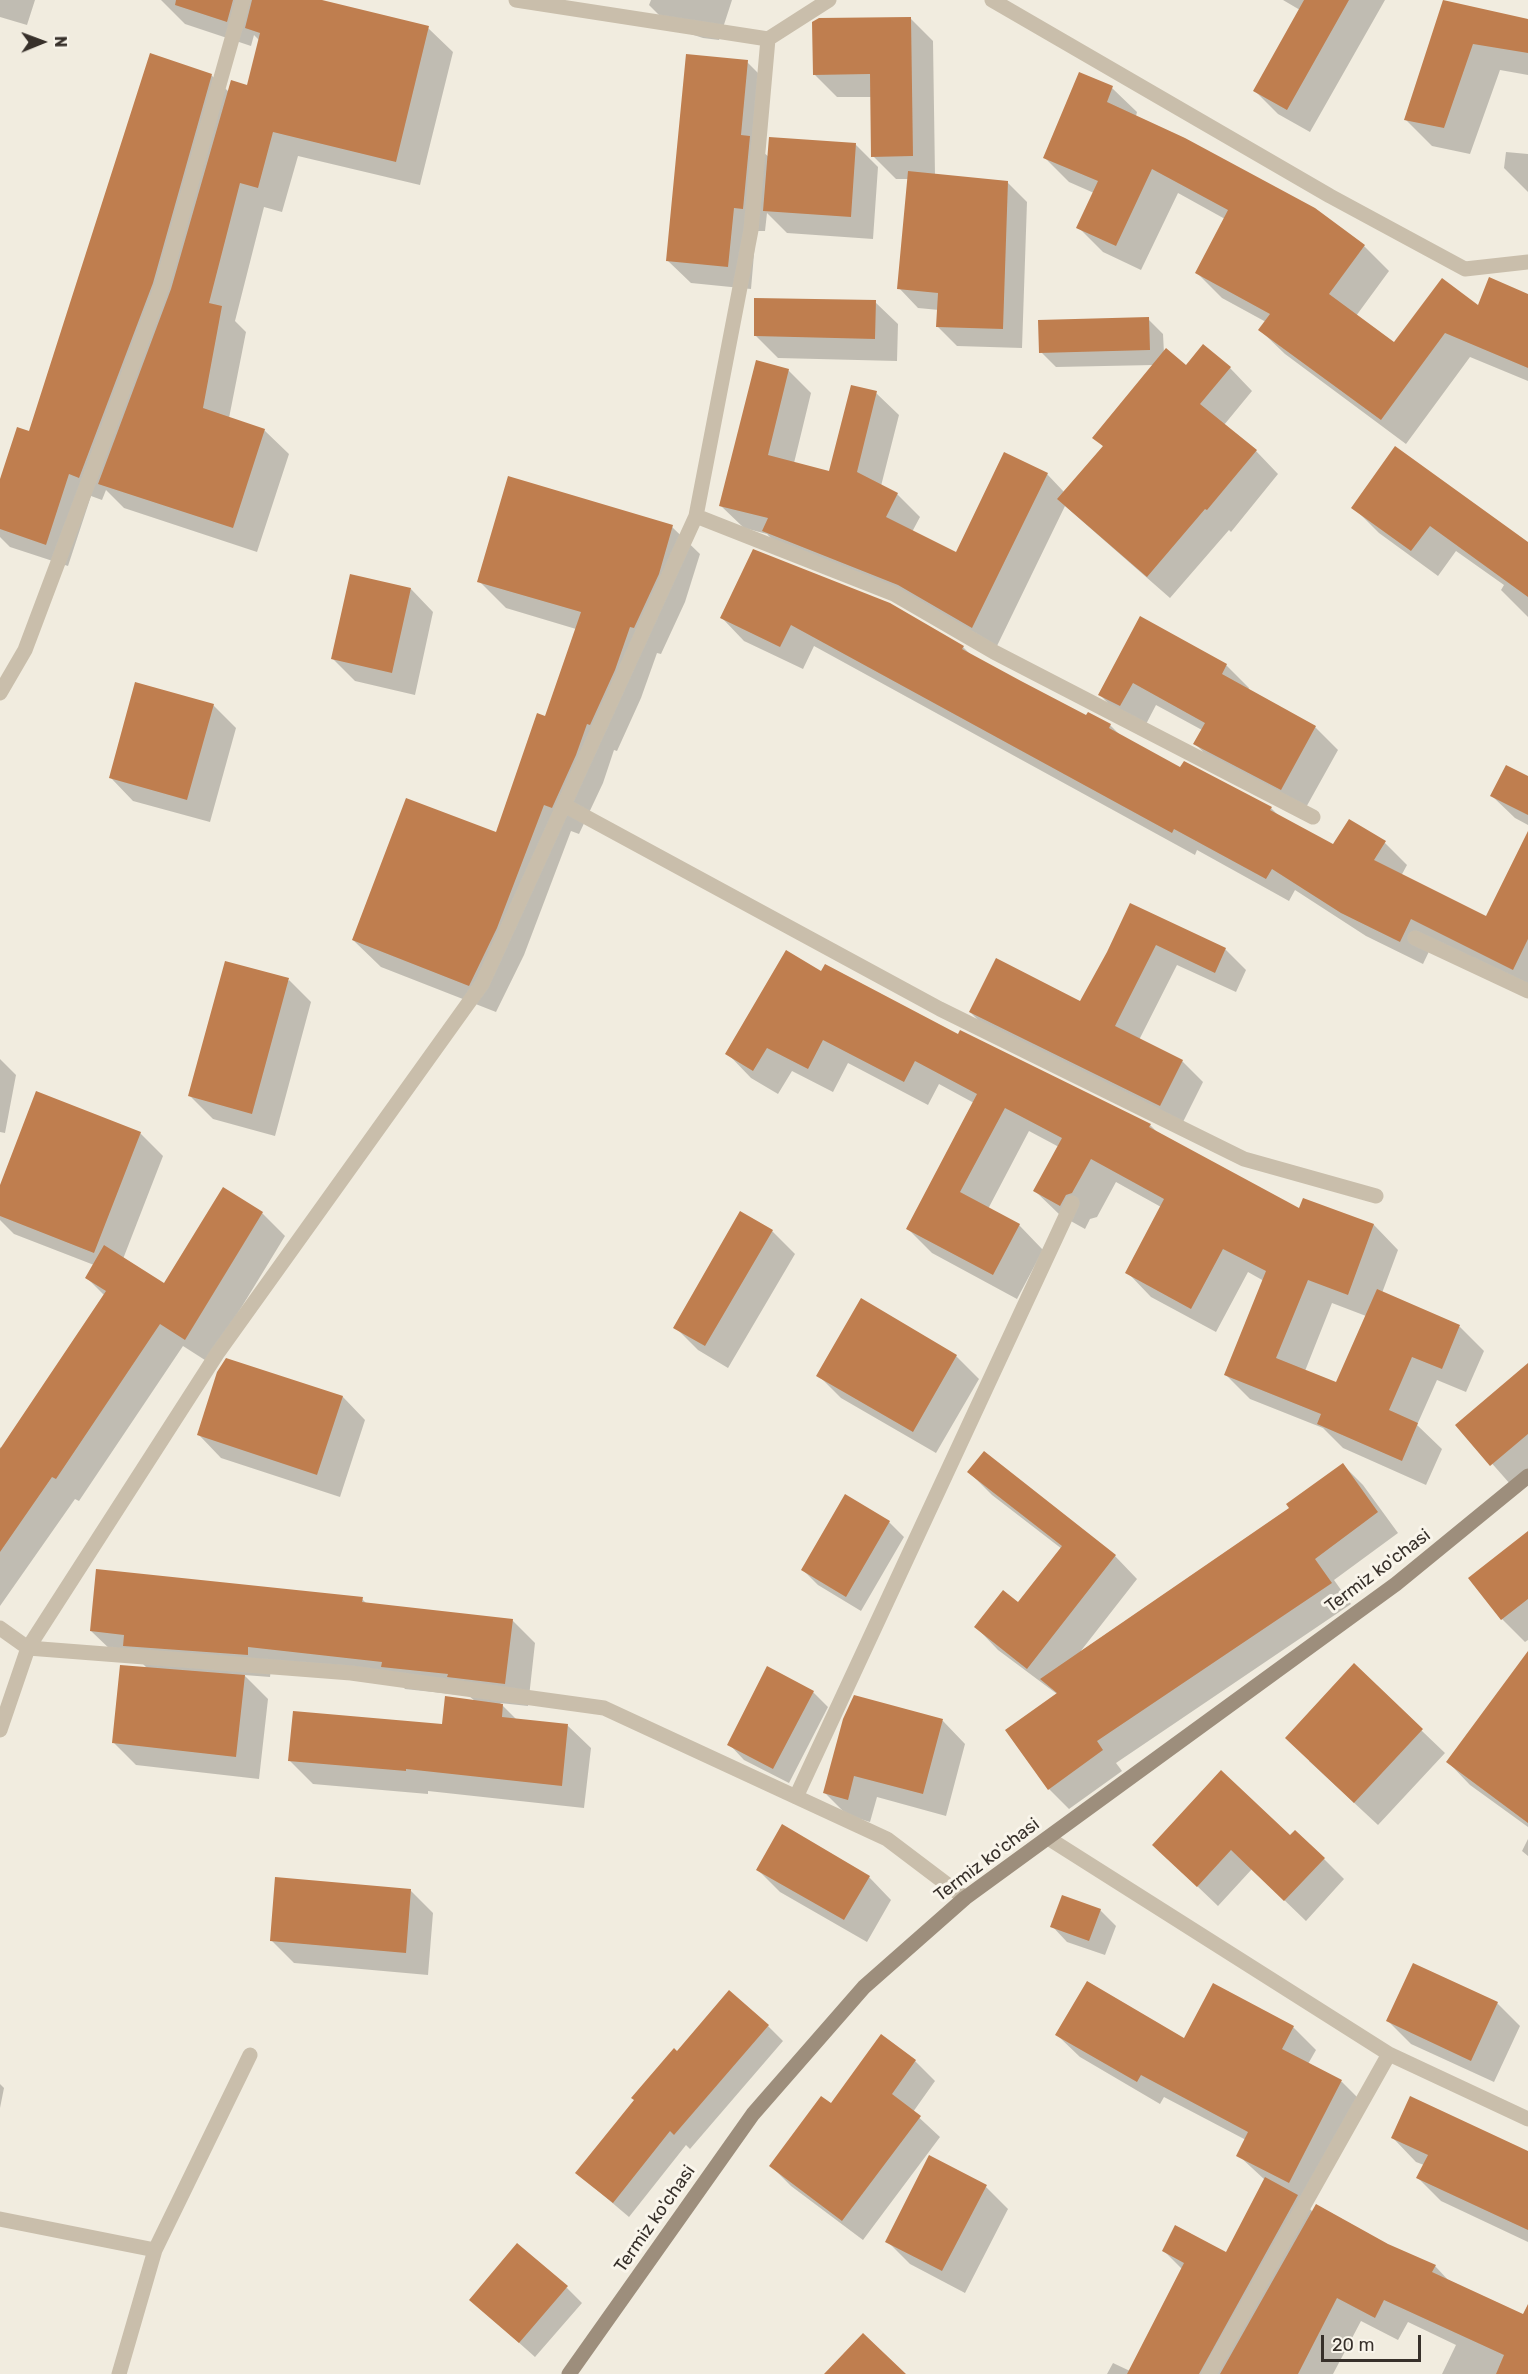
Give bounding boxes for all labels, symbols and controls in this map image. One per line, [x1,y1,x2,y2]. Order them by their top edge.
north arrow [12,12,72,72]
text: N [51,36,70,48]
street label: Termiz ko'chasi [1321,1524,1435,1618]
street label: Termiz ko'chasi [930,1813,1044,1907]
street label: Termiz ko'chasi [610,2161,700,2277]
scale bar [1324,2323,1424,2361]
text: 20 m [1332,2334,1374,2356]

